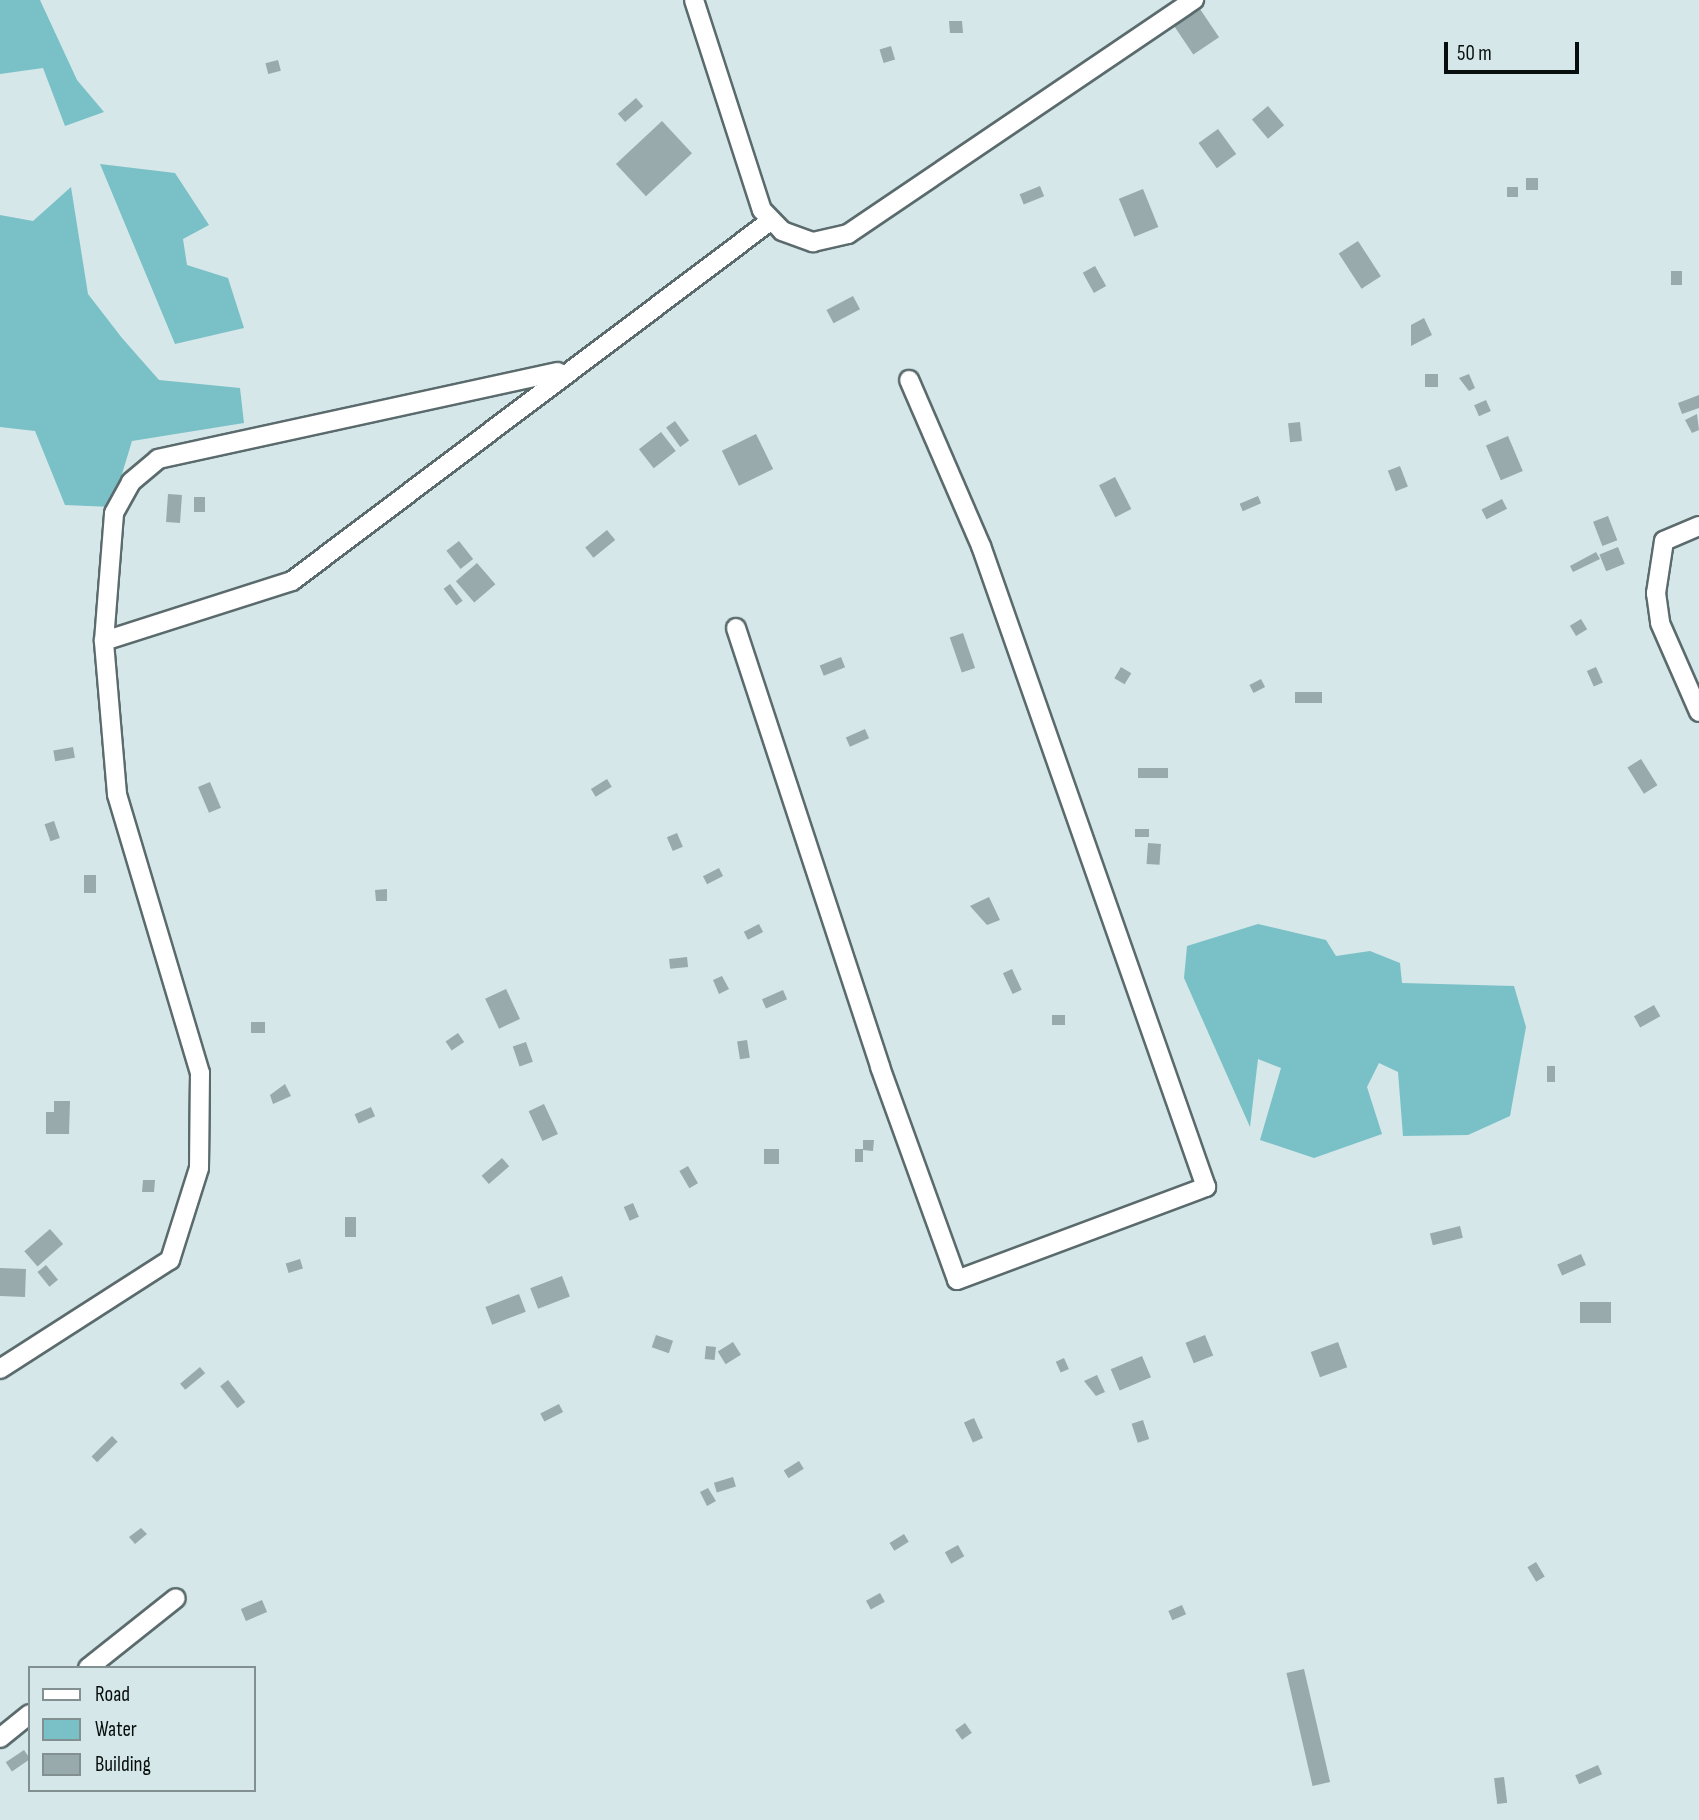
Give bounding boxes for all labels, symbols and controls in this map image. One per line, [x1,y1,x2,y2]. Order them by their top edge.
scale bar [1447,28,1582,72]
text: 50 m [1457,41,1492,66]
legend [28,1666,256,1792]
text: Road [95,1682,130,1707]
text: Water [95,1717,137,1742]
text: Building [95,1752,151,1777]

